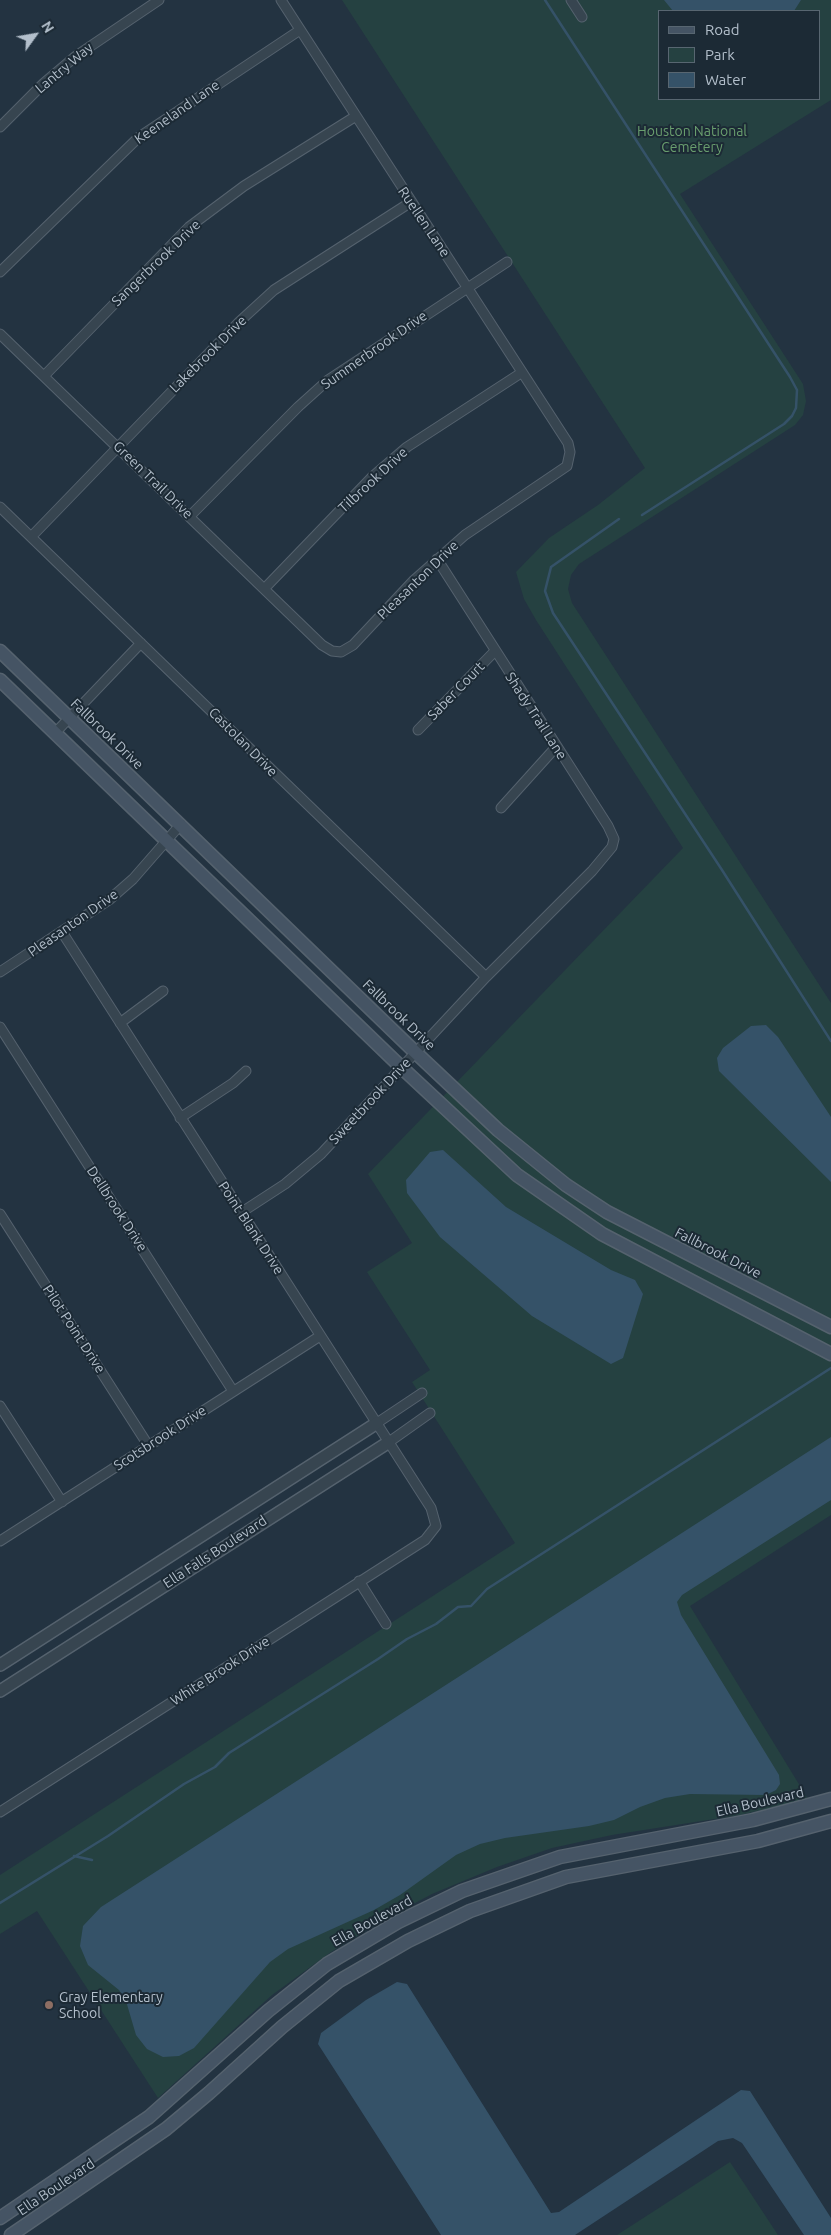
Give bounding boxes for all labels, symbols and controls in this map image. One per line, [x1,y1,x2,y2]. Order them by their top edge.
north arrow [10,10,60,60]
legend [658,10,821,100]
text: N [38,18,57,36]
text: Road [705,21,740,38]
street label: Lantry Way [32,39,96,97]
text: Park [705,46,735,63]
text: Water [705,71,746,88]
street label: Keeneland Lane [131,76,223,148]
park label: Houston National Cemetery [637,123,747,156]
street label: Ruellen Lane [394,184,454,260]
street label: Sangerbrook Drive [108,216,204,310]
street label: Summerbrook Drive [318,307,430,393]
street label: Lakebrook Drive [166,312,250,396]
street label: Green Trail Drive [110,438,196,522]
street label: Tilbrook Drive [335,444,411,516]
street label: Pleasanton Drive [374,537,462,623]
street label: Saber Court [424,658,488,724]
street label: Shady Trail Lane [502,669,570,763]
street label: Fallbrook Drive [67,695,147,773]
street label: Castolan Drive [205,704,281,780]
street label: Pleasanton Drive [25,886,121,960]
street label: Fallbrook Drive [359,976,439,1054]
street label: Sweetbrook Drive [326,1054,414,1148]
street label: Dellbrook Drive [83,1163,151,1255]
street label: Point Blank Drive [215,1178,287,1278]
street label: Fallbrook Drive [672,1224,764,1282]
street label: Pilot Point Drive [39,1282,109,1376]
street label: Scotsbrook Drive [111,1402,209,1474]
street label: Ella Falls Boulevard [160,1512,270,1592]
street label: White Brook Drive [167,1633,273,1709]
street label: Ella Boulevard [714,1784,806,1820]
street label: Ella Boulevard [329,1892,415,1950]
place label: Gray Elementary School [59,1989,163,2021]
marker: Gray Elementary School [43,1999,55,2011]
street label: Ella Boulevard [14,2155,98,2219]

